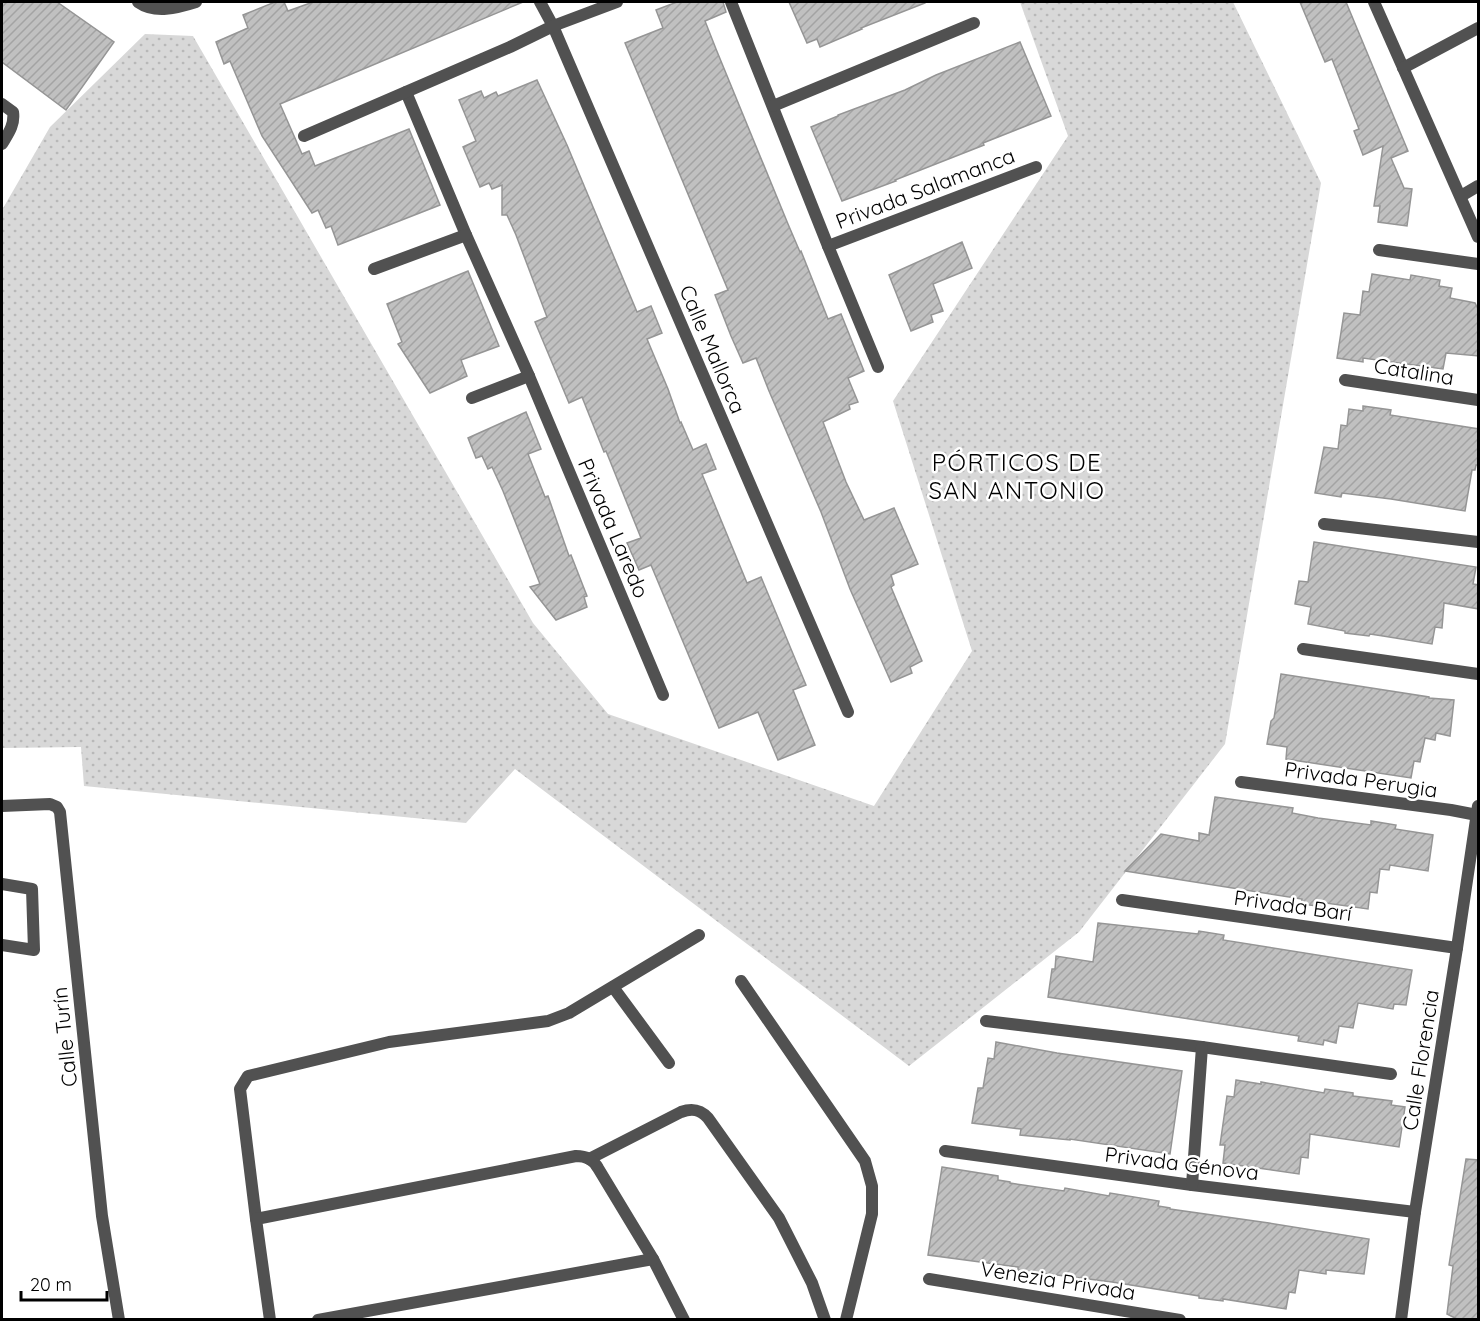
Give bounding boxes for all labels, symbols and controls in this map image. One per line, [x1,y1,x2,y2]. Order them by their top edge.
street label: Privada Salamanca [832,142,1018,234]
street label: Calle Mallorca [674,281,752,417]
street label: Catalina [1372,352,1456,390]
district label: PÓRTICOS DE SAN ANTONIO [929,447,1105,505]
street label: Privada Laredo [573,454,655,602]
street label: Privada Perugia [1283,755,1439,803]
street label: Privada Barí [1232,884,1354,926]
street label: Calle Turín [46,986,82,1088]
street label: Calle Florencia [1396,988,1444,1132]
street label: Privada Génova [1103,1141,1261,1185]
street label: Venezia Privada [979,1255,1137,1305]
scale bar [21,1264,106,1302]
text: 20 m [30,1273,72,1296]

